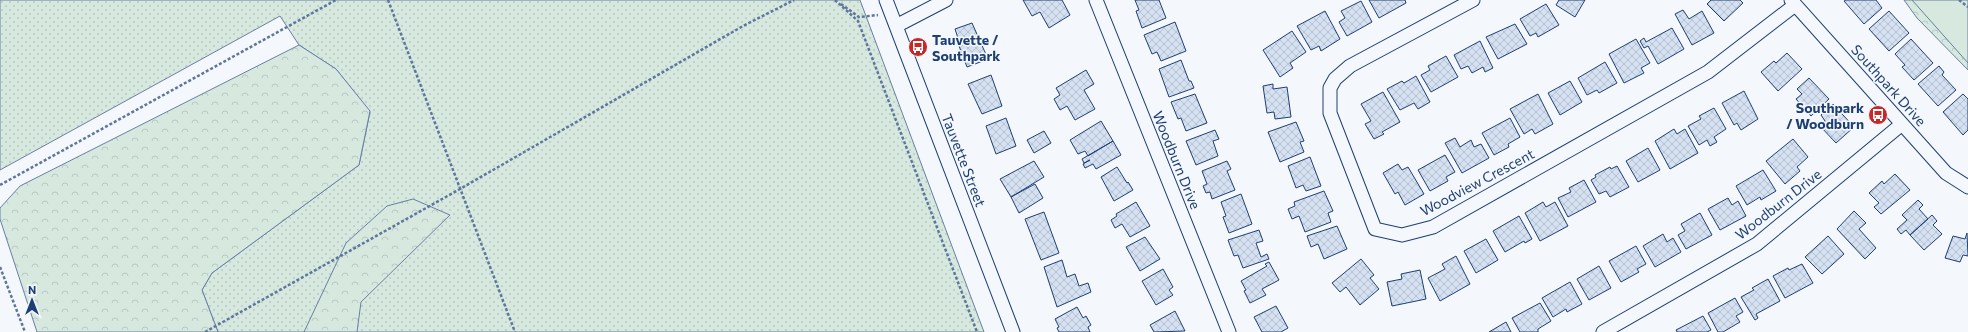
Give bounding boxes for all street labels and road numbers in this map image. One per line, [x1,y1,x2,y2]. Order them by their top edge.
street label: Southpark Drive [1848,41,1930,129]
street label: Woodburn Drive [1150,108,1204,212]
street label: Tauvette Street [938,111,990,209]
street label: Woodview Crescent [1417,145,1537,219]
street label: Woodburn Drive [1732,165,1824,243]

